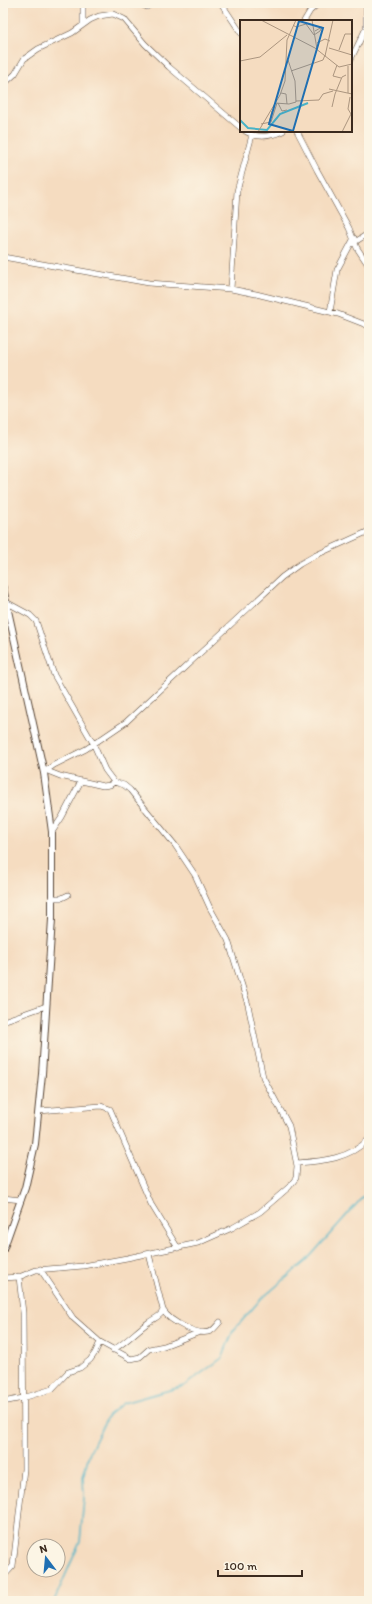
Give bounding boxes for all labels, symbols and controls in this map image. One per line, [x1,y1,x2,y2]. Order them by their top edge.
inset map [240,20,352,132]
north arrow [26,1538,66,1578]
text: N [38,1542,49,1556]
scale bar [218,1552,302,1578]
text: 100 m [224,1559,257,1573]

